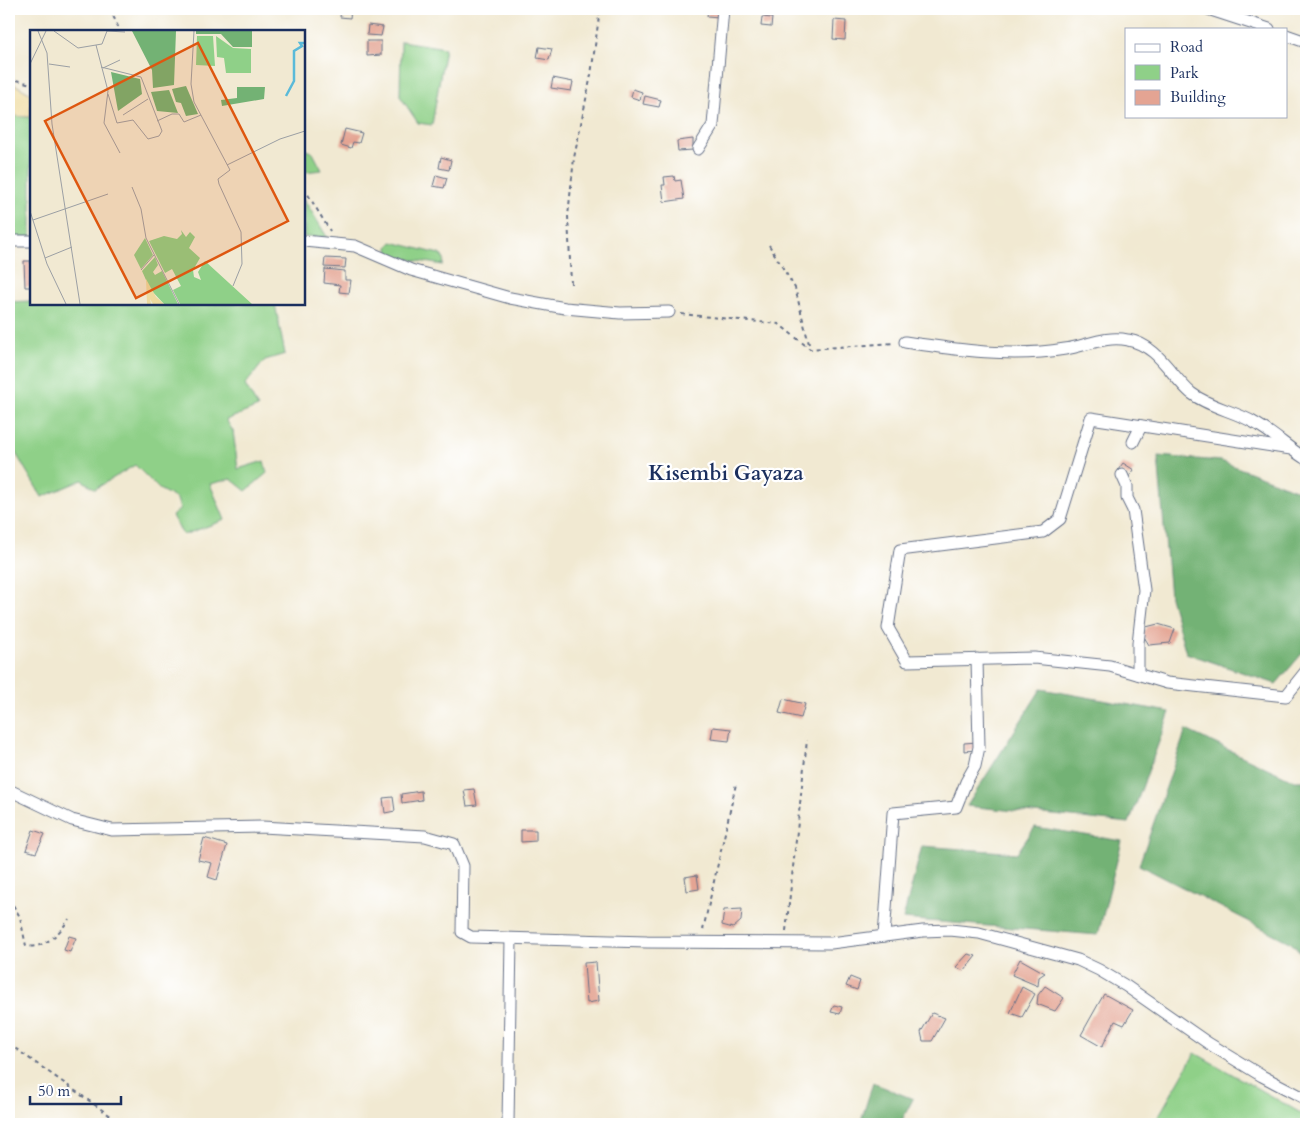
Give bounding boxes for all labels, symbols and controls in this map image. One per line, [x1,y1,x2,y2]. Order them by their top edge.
legend [1125,28,1288,118]
inset map [30,30,305,305]
text: Road [1170,37,1203,57]
text: Park [1170,63,1199,83]
text: Building [1170,87,1226,107]
district label: Kisembi Gayaza [648,459,804,488]
scale bar [30,1073,121,1105]
text: 50 m [38,1081,70,1101]

